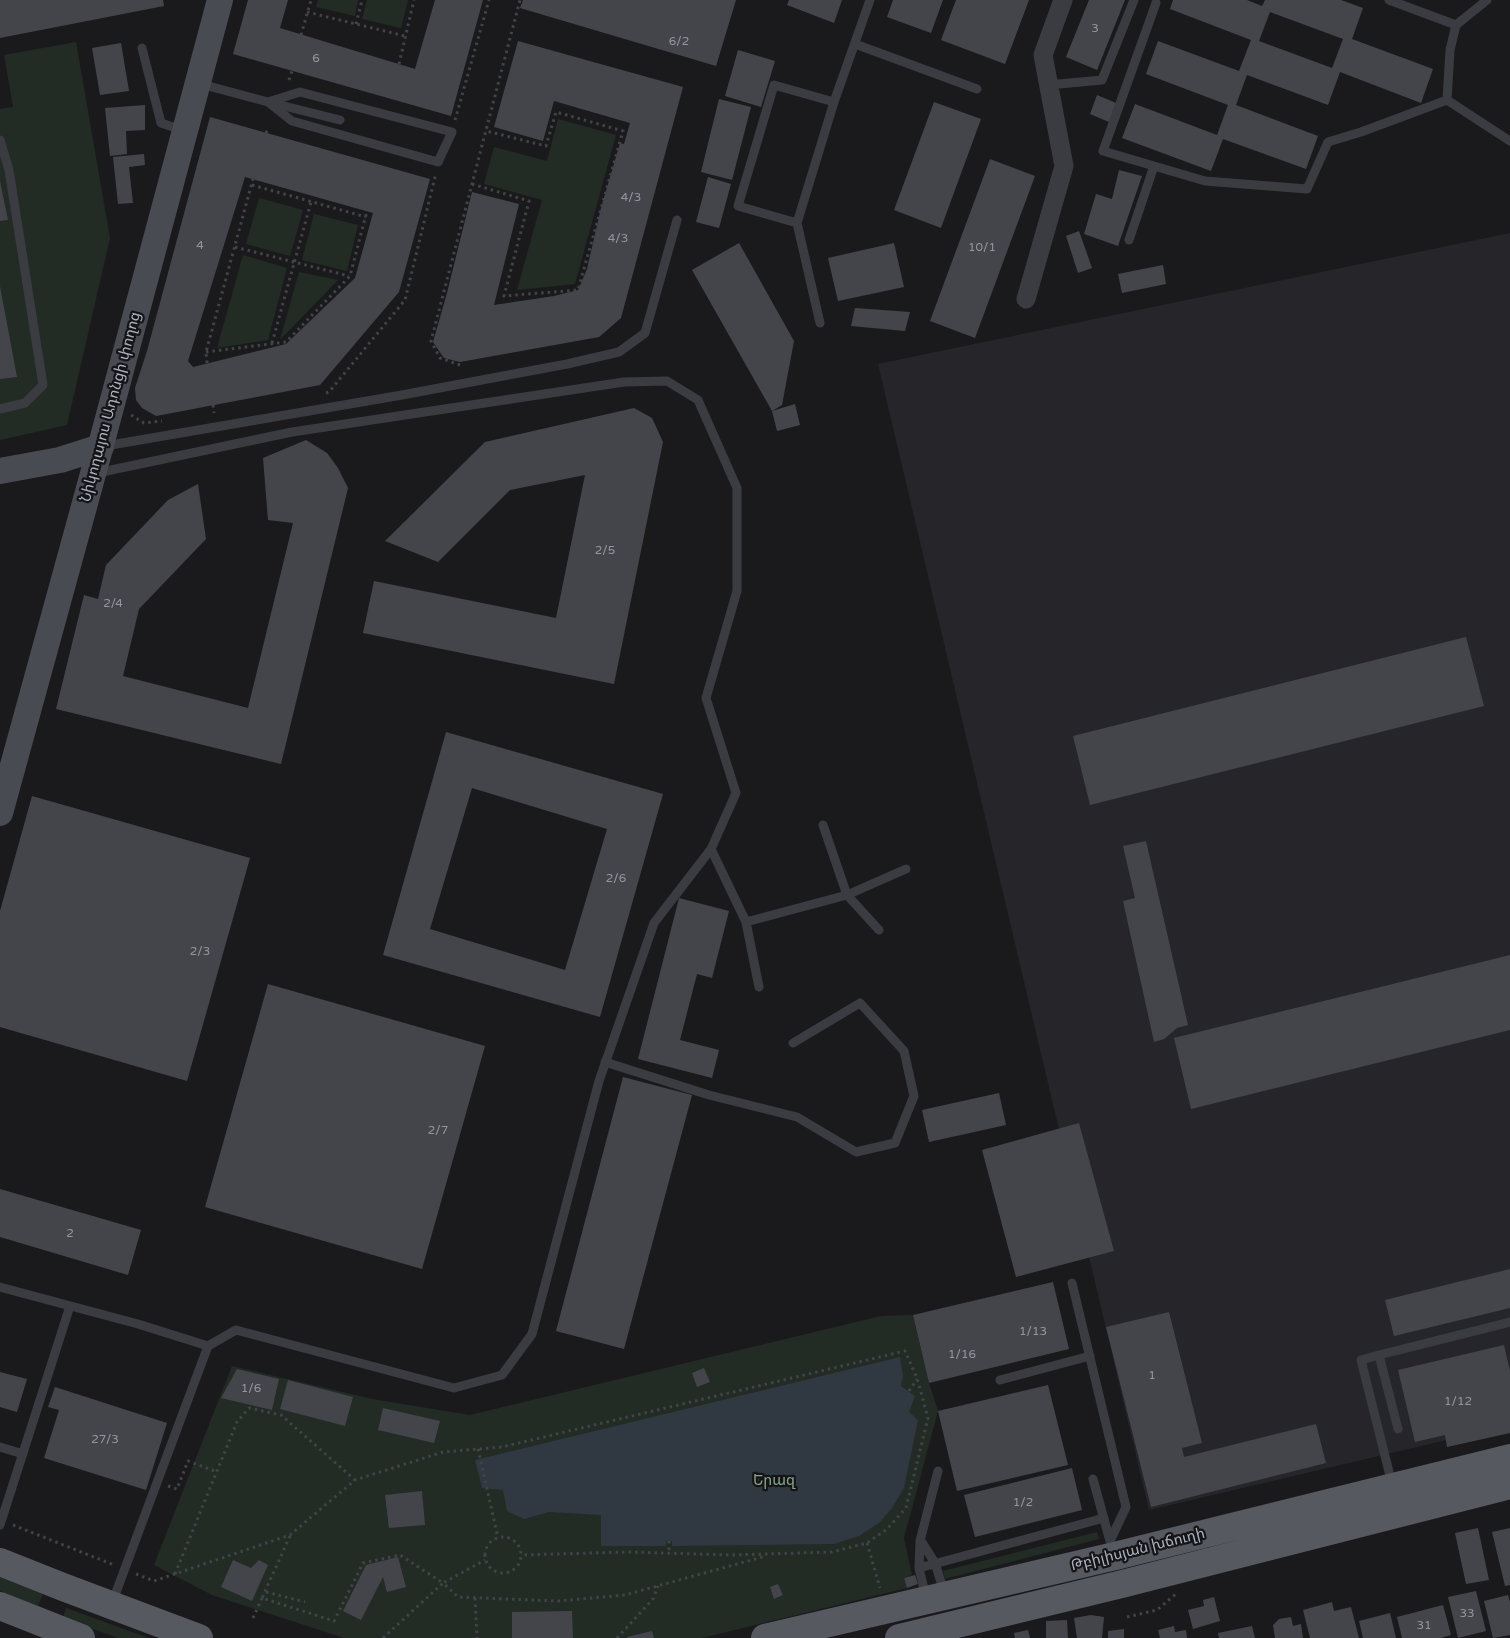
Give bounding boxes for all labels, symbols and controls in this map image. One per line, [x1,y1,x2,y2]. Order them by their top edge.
house number: 3 [1091,22,1099,36]
house number: 6/2 [669,35,689,49]
house number: 6 [312,52,320,66]
house number: 4/3 [621,191,641,205]
house number: 4/3 [608,232,628,246]
house number: 4 [196,239,204,253]
house number: 10/1 [968,241,996,255]
street label: Նիկողայոս Ադոնցի փողոց [77,310,145,504]
house number: 2/5 [595,544,615,558]
house number: 2/4 [103,597,123,611]
house number: 2/6 [606,872,626,886]
house number: 2/3 [190,945,210,959]
house number: 2/7 [428,1124,448,1138]
house number: 2 [66,1227,74,1241]
house number: 1/13 [1019,1325,1047,1339]
house number: 1/16 [948,1348,976,1362]
house number: 1 [1148,1369,1156,1383]
house number: 1/6 [241,1382,261,1396]
house number: 1/12 [1444,1395,1472,1409]
house number: 27/3 [91,1433,119,1447]
park label: Երազ [753,1472,795,1490]
house number: 1/2 [1013,1496,1033,1510]
street label: Թբիլիսյան խճուղի [1069,1525,1207,1575]
house number: 33 [1459,1607,1475,1621]
house number: 31 [1416,1619,1432,1633]

